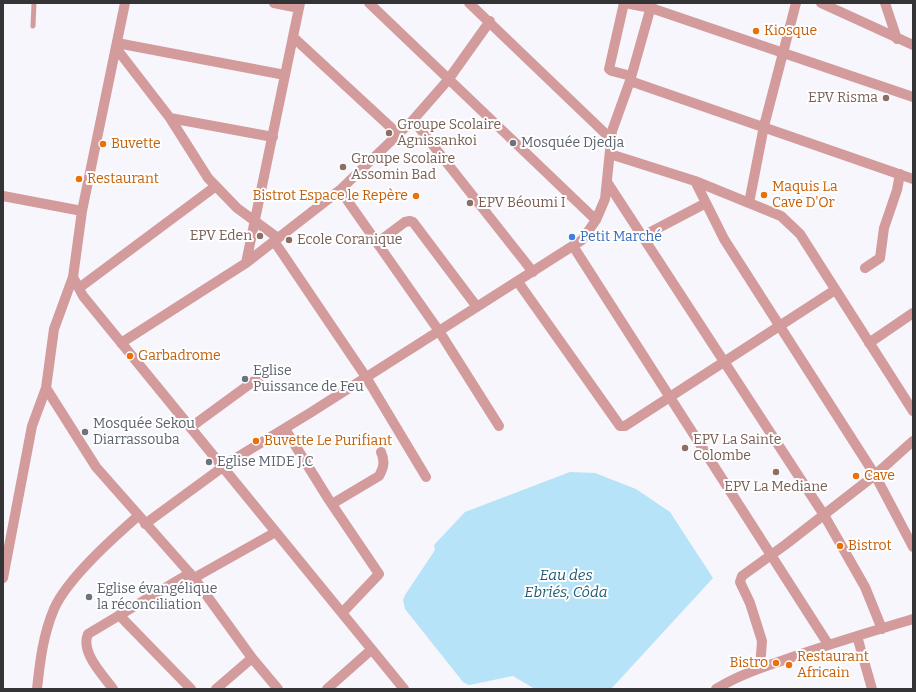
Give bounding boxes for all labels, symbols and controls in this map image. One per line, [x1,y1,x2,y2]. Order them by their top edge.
place label: Kiosque [764,23,817,39]
marker: Kiosque [751,26,761,36]
place label: EPV Risma [808,90,878,106]
marker: EPV Risma [881,93,891,103]
place label: Groupe Scolaire Agnissankoi [397,117,501,150]
marker: Groupe Scolaire Agnissankoi [384,128,394,138]
place label: Mosquée Djedja [521,135,624,151]
place label: Buvette [111,136,161,152]
marker: Mosquée Djedja [508,138,518,148]
marker: Buvette [98,139,108,149]
place label: Groupe Scolaire Assomin Bad [351,151,455,184]
marker: Groupe Scolaire Assomin Bad [338,162,348,172]
place label: Restaurant [87,171,159,187]
marker: Restaurant [74,174,84,184]
place label: Maquis La Cave D'Or [772,179,838,212]
place label: Bistrot Espace le Repère [252,188,408,204]
marker: Maquis La Cave D'Or [759,190,769,200]
marker: Bistrot Espace le Repère [411,191,421,201]
place label: EPV Béoumi I [478,195,566,211]
marker: EPV Béoumi I [465,198,475,208]
place label: EPV Eden [190,228,252,244]
place label: Petit Marché [580,229,662,245]
marker: EPV Eden [255,231,265,241]
place label: Ecole Coranique [297,232,403,248]
marker: Petit Marché [567,232,577,242]
marker: Ecole Coranique [284,235,294,245]
place label: Garbadrome [138,348,221,364]
marker: Garbadrome [125,351,135,361]
place label: Eglise Puissance de Feu [253,363,364,396]
marker: Eglise Puissance de Feu [240,374,250,384]
place label: Mosquée Sekou Diarrassouba [93,416,195,448]
marker: Mosquée Sekou Diarrassouba [80,427,90,437]
place label: EPV La Sainte Colombe [693,432,781,464]
place label: Buvette Le Purifiant [264,433,392,449]
marker: Buvette Le Purifiant [251,436,261,446]
marker: EPV La Sainte Colombe [680,443,690,453]
place label: Eglise MIDE J.C [217,454,313,470]
marker: Eglise MIDE J.C [204,457,214,467]
marker: EPV La Mediane [771,467,781,477]
place label: Cave [864,468,895,484]
marker: Cave [851,471,861,481]
place label: EPV La Mediane [724,479,828,495]
place label: Bistrot [848,538,892,554]
marker: Bistrot [835,541,845,551]
water label: Eau des Ebriés, Côda [524,567,608,602]
place label: Eglise évangélique la réconciliation [97,581,217,614]
marker: Eglise évangélique la réconciliation [84,592,94,602]
place label: Restaurant Africain [797,649,869,682]
place label: Bistro [729,655,768,671]
marker: Bistro [771,658,781,668]
marker: Restaurant Africain [784,660,794,670]

